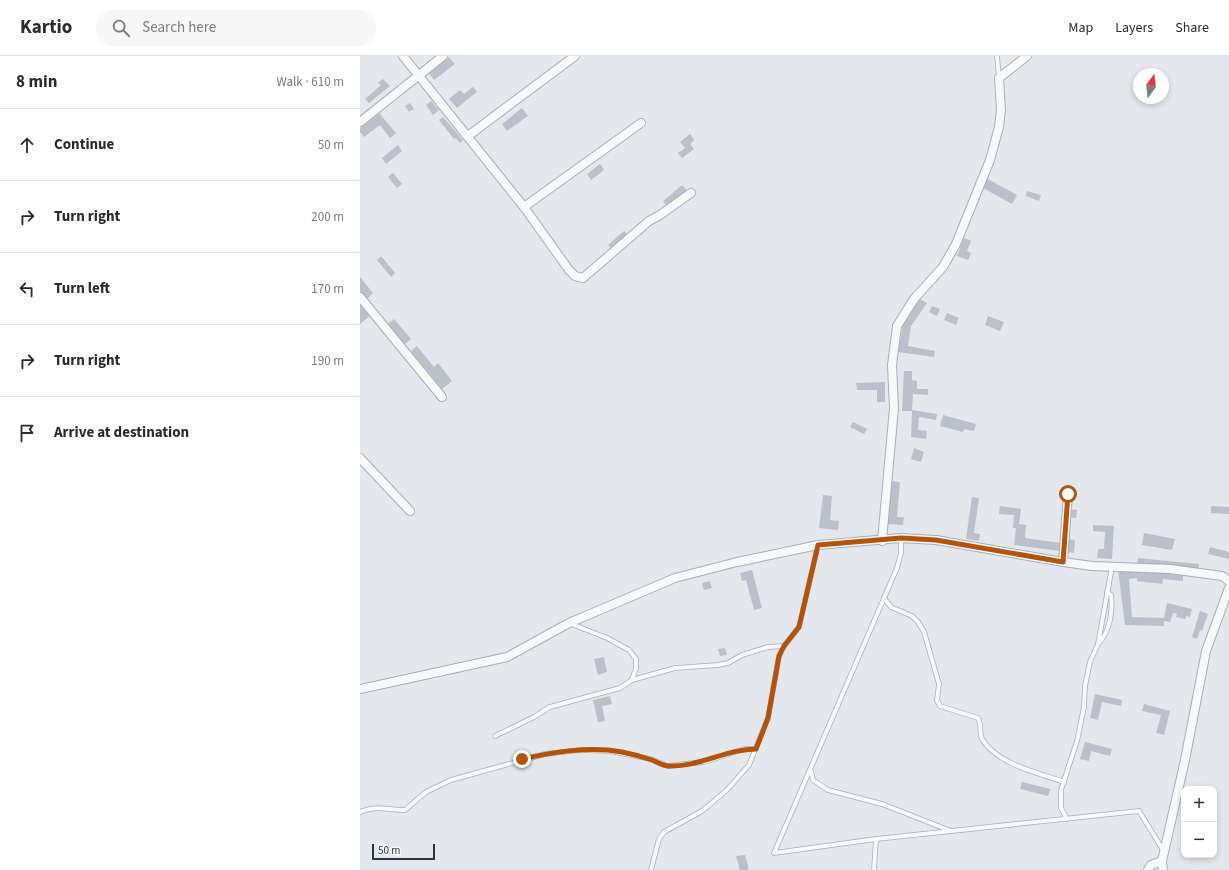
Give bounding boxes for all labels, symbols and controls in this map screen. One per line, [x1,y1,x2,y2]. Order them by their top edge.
search box [96,10,376,46]
text: Kartio [20,14,72,41]
icon: search [110,17,132,39]
text: Search here [142,17,216,38]
text: Map [1068,18,1093,38]
text: Layers [1115,18,1153,38]
text: Share [1175,18,1209,38]
north arrow [1133,68,1169,104]
text: 8 min [16,70,57,94]
text: Walk · 610 m [276,73,344,91]
icon: ahead [16,134,38,156]
text: Continue [54,134,114,155]
text: 50 m [318,136,344,154]
icon: right [16,206,38,228]
text: Turn right [54,206,120,227]
text: 200 m [311,208,344,226]
icon: left [16,278,38,300]
text: Turn left [54,278,110,299]
text: 170 m [311,280,344,298]
icon: right [16,350,38,372]
text: Turn right [54,350,120,371]
text: 190 m [311,352,344,370]
icon: arrive [16,422,38,444]
text: Arrive at destination [54,422,189,443]
route start [1059,485,1077,503]
route end [513,750,531,768]
map controls [1181,786,1217,858]
button: + [1181,786,1217,822]
button: − [1181,822,1217,858]
scale bar [372,842,435,861]
text: 50 m [378,843,400,858]

